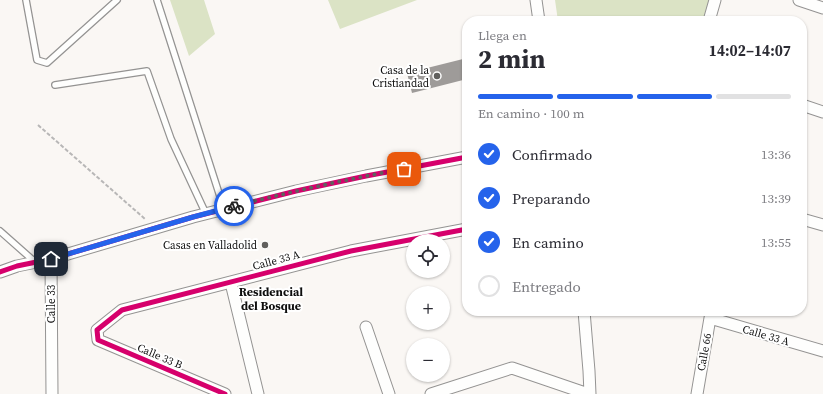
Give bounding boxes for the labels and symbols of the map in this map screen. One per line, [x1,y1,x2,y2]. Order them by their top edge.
place label: Casa de la Cristiandad [372,63,430,91]
marker: Casa de la Cristiandad [432,71,442,81]
pin [387,152,421,186]
courier [214,186,254,226]
place label: Casas en Valladolid [163,238,258,253]
marker: Casas en Valladolid [260,240,270,250]
pin [34,242,68,276]
street label: Calle 33 A [251,247,302,274]
street label: Calle 33 [44,284,59,323]
district label: Residencial del Bosque [239,284,303,314]
street label: Calle 33 A [741,322,792,350]
street label: Calle 66 [694,331,715,372]
street label: Calle 33 B [135,340,185,373]

